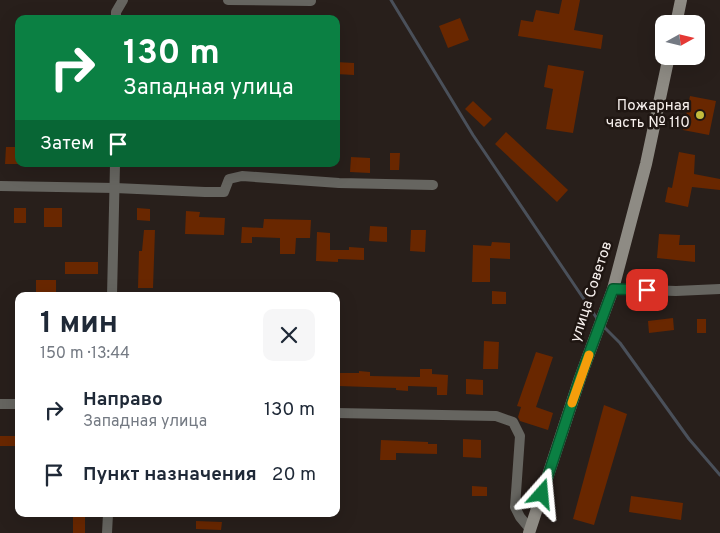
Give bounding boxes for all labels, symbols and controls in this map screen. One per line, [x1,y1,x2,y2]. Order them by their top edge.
north arrow [655,15,705,65]
map controls [655,15,705,65]
text: 130 m [123,32,220,76]
icon: right [40,35,105,100]
text: Западная улица [123,75,294,102]
place label: Пожарная часть № 110 [606,97,690,133]
marker: Пожарная часть № 110 [694,109,706,121]
icon: arrive [104,130,132,158]
text: Затем [40,132,94,156]
street label: улица Советов [567,239,617,345]
pin [626,269,668,311]
icon: arrive [633,276,661,304]
text: 1 мин [40,306,118,343]
button: close [263,309,315,361]
text: 150 m · 13:44 [40,344,130,364]
text: Направо [83,388,163,412]
icon: right [40,396,68,424]
text: 130 m [264,398,315,422]
text: Западная улица [83,412,207,432]
icon: arrive [40,461,68,489]
text: Пункт назначения [83,463,257,487]
text: 20 m [272,463,316,487]
position arrow [515,467,567,519]

